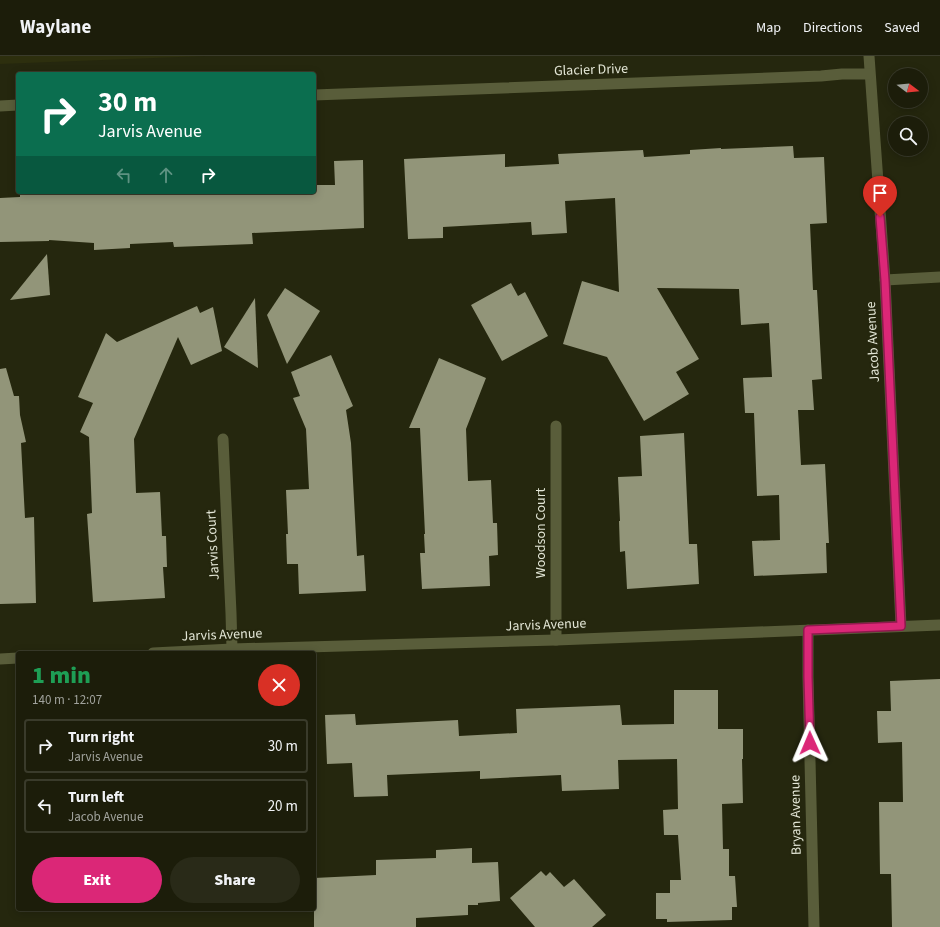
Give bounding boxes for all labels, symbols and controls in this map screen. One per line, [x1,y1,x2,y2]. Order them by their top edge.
text: Waylane [20,14,91,41]
text: Map [756,18,781,38]
text: Directions [803,18,862,38]
text: Saved [884,18,920,38]
street label: Glacier Drive [554,59,628,81]
north arrow [888,68,928,108]
map controls [888,68,928,156]
text: 30 m [98,82,157,122]
icon: right [32,88,84,140]
button: search [888,116,928,156]
text: Jarvis Avenue [98,119,202,144]
icon: left [113,164,135,186]
icon: ahead [155,164,177,186]
icon: right [197,164,219,186]
pin [863,176,897,217]
icon: arrive [869,182,891,204]
street label: Jacob Avenue [861,301,885,383]
street label: Woodson Court [531,487,551,578]
street label: Jarvis Court [201,509,225,581]
street label: Jarvis Avenue [505,614,587,636]
street label: Jarvis Avenue [181,624,263,646]
text: 1 min [32,658,91,693]
button: close [258,664,300,706]
text: 140 m · 12:07 [32,691,102,709]
position arrow [789,722,831,764]
text: Turn right [68,727,134,748]
icon: right [34,735,56,757]
text: 30 m [268,736,298,757]
text: Jarvis Avenue [68,748,143,766]
street label: Bryan Avenue [785,775,807,855]
text: Turn left [68,787,124,808]
icon: left [34,795,56,817]
text: 20 m [268,796,298,817]
text: Jacob Avenue [68,808,143,826]
button: Exit [32,857,162,903]
button: Share [170,857,300,903]

